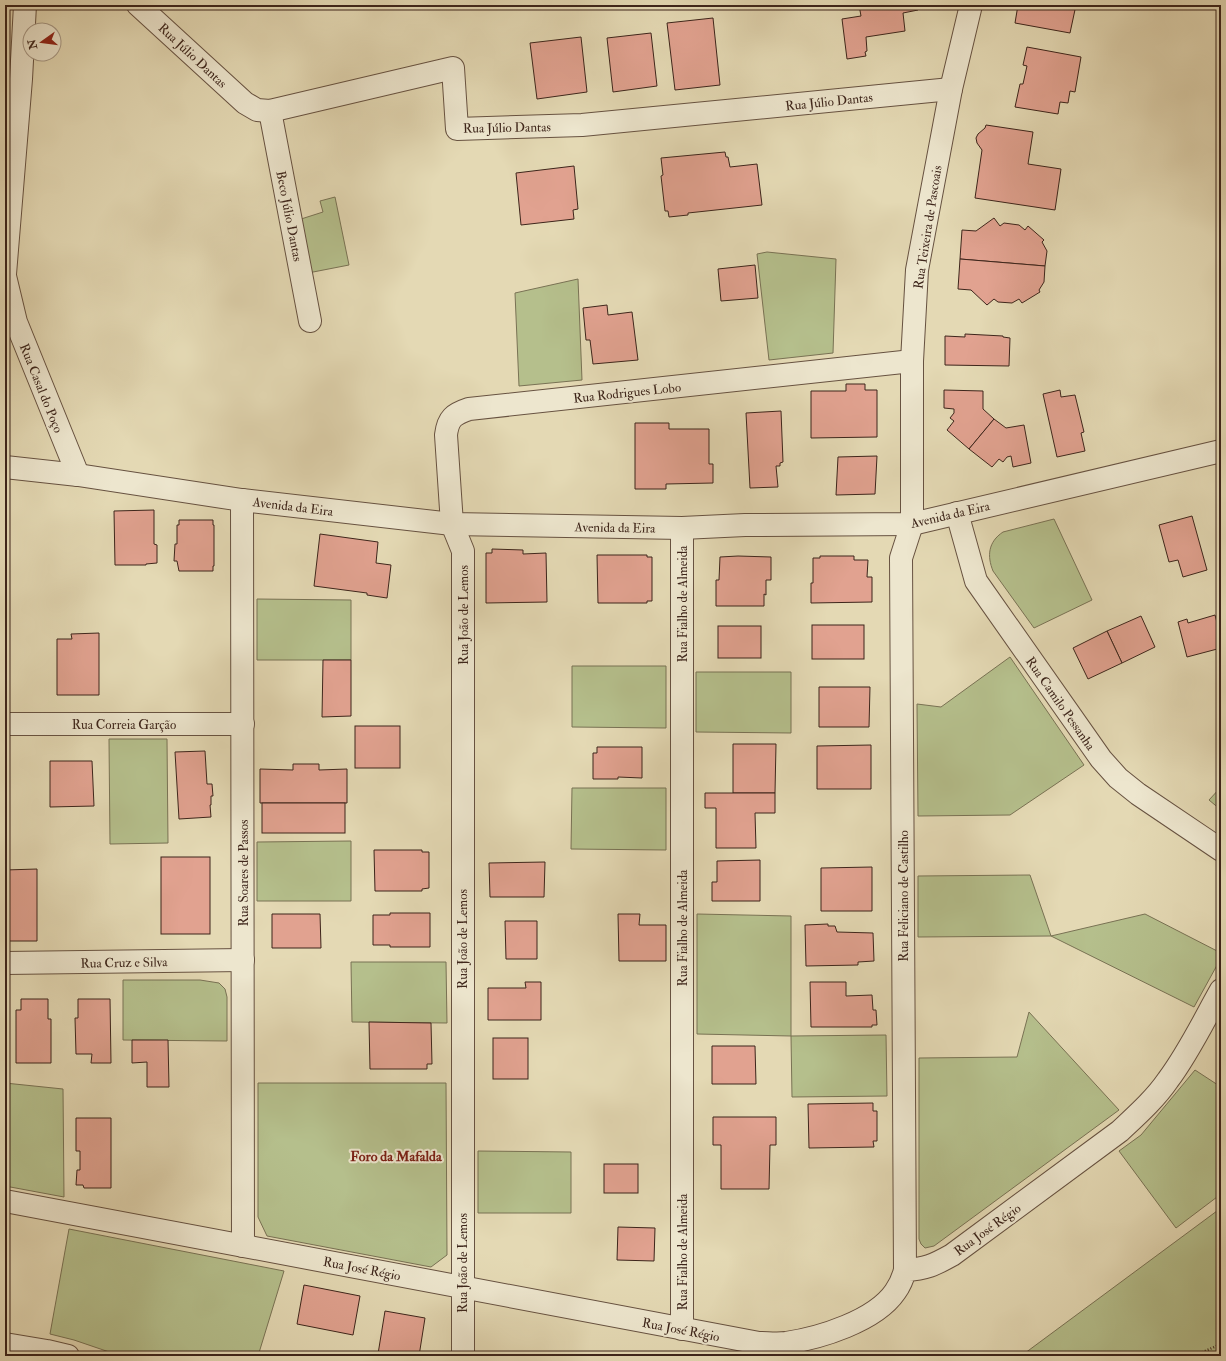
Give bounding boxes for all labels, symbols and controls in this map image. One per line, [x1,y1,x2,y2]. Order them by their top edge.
street label: Rua Júlio Dantas [155,20,230,92]
north arrow [22,22,62,62]
text: N [25,37,41,52]
street label: Rua Júlio Dantas [785,89,874,115]
street label: Rua Júlio Dantas [463,119,552,137]
street label: Rua Teixeira de Pascoais [910,164,946,290]
street label: Beco Júlio Dantas [272,169,306,263]
street label: Rua Casal do Poço [16,341,66,435]
street label: Rua Rodrigues Lobo [572,379,682,407]
street label: Avenida da Eira [251,494,335,520]
street label: Avenida da Eira [908,498,992,532]
street label: Avenida da Eira [573,519,656,537]
street label: Rua Fialho de Almeida [675,545,691,662]
street label: Rua João de Lemos [456,565,472,665]
street label: Rua Camilo Pessanha [1022,654,1099,754]
street label: Rua Correia Garção [72,717,176,733]
street label: Rua Soares de Passos [236,819,252,927]
street label: Rua Feliciano de Castilho [896,830,912,962]
street label: Rua Fialho de Almeida [675,869,691,986]
street label: Rua João de Lemos [455,889,471,989]
street label: Rua Cruz e Silva [80,954,168,972]
district label: Foro da Mafalda [350,1148,443,1165]
street label: Rua Fialho de Almeida [675,1193,691,1310]
street label: Rua José Régio [951,1200,1024,1259]
street label: Rua João de Lemos [455,1213,471,1313]
street label: Rua José Régio [322,1254,402,1284]
street label: Rua José Régio [641,1315,721,1345]

